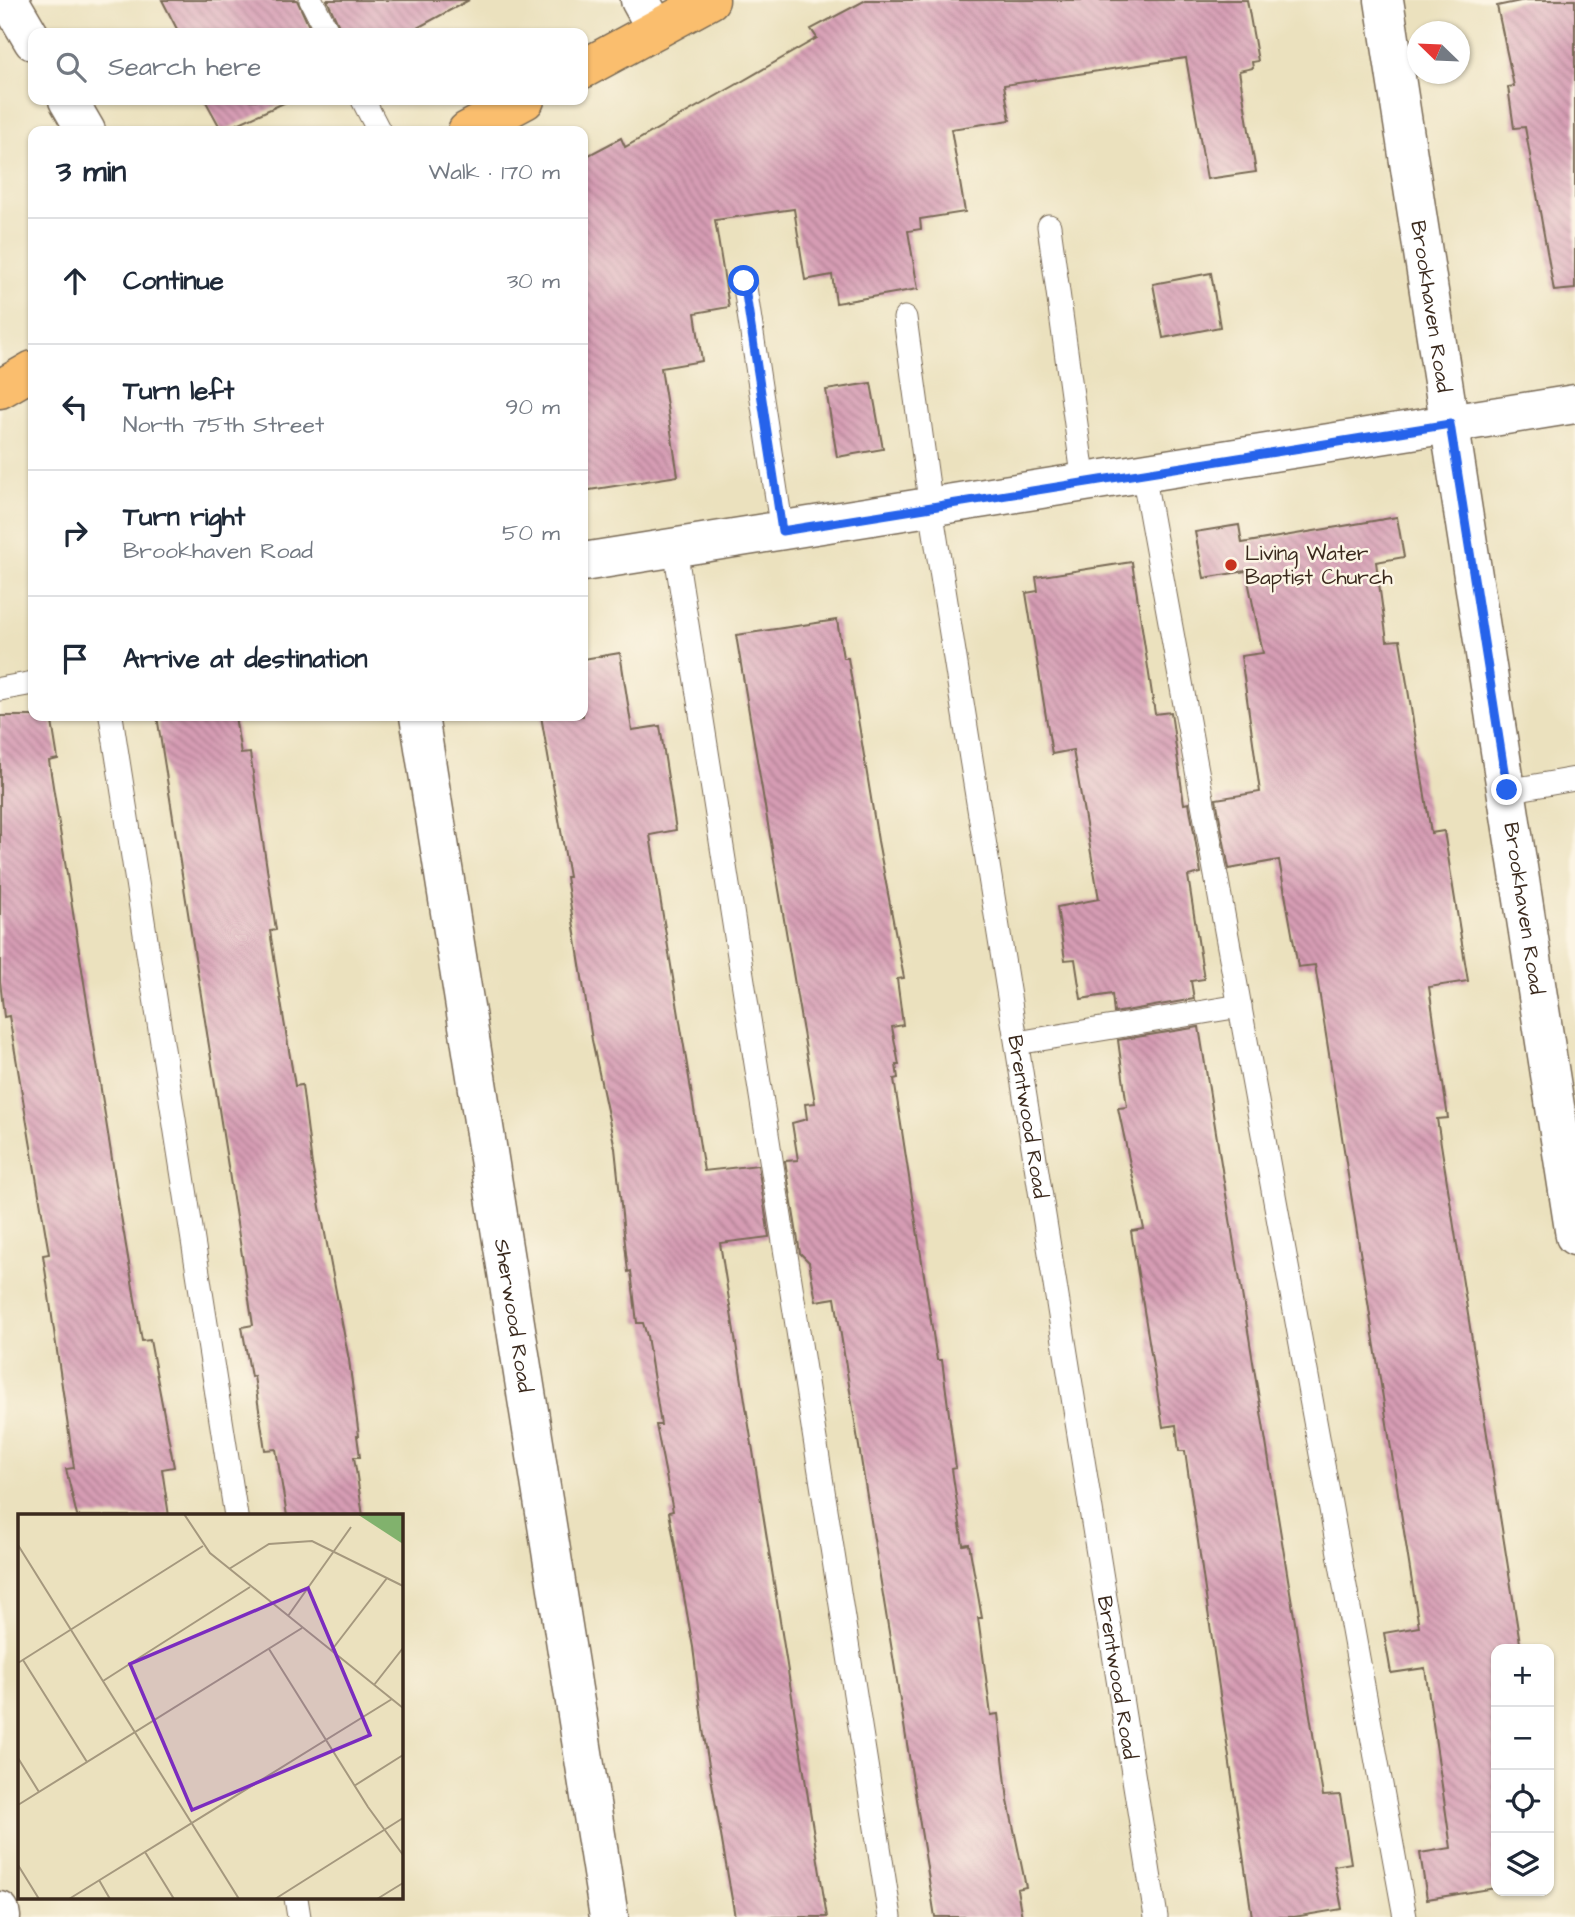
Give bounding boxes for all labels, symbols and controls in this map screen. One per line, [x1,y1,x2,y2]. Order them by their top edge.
north arrow [1407,21,1470,84]
search box [28,28,588,105]
icon: search [52,48,90,86]
text: Search here [108,49,261,85]
text: 3 min [56,151,126,193]
text: Walk · 170 m [429,156,560,188]
street label: Brookhaven Road [1404,218,1459,395]
icon: ahead [56,262,94,300]
text: Continue [123,263,224,299]
text: 30 m [507,265,560,297]
route start [728,265,759,296]
text: Turn left [123,373,234,409]
icon: left [56,388,94,426]
text: 90 m [505,391,560,423]
text: North 75th Street [123,409,324,441]
text: Turn right [123,499,245,535]
icon: right [56,514,94,552]
text: 50 m [502,517,560,549]
text: Brookhaven Road [123,535,313,567]
place label: Living Water Baptist Church [1245,539,1393,593]
marker: Living Water Baptist Church [1223,557,1239,573]
icon: arrive [56,640,94,678]
text: Arrive at destination [123,641,368,677]
route end [1491,774,1522,805]
street label: Brookhaven Road [1497,820,1552,996]
street label: Brentwood Road [1001,1033,1056,1200]
street label: Sherwood Road [487,1237,540,1395]
inset map [18,1514,402,1899]
street label: Brentwood Road [1090,1594,1145,1761]
map controls [1491,1644,1554,1896]
button: + [1491,1644,1554,1707]
button: − [1491,1707,1554,1770]
button: locate [1491,1770,1554,1833]
button: layers [1491,1833,1554,1896]

